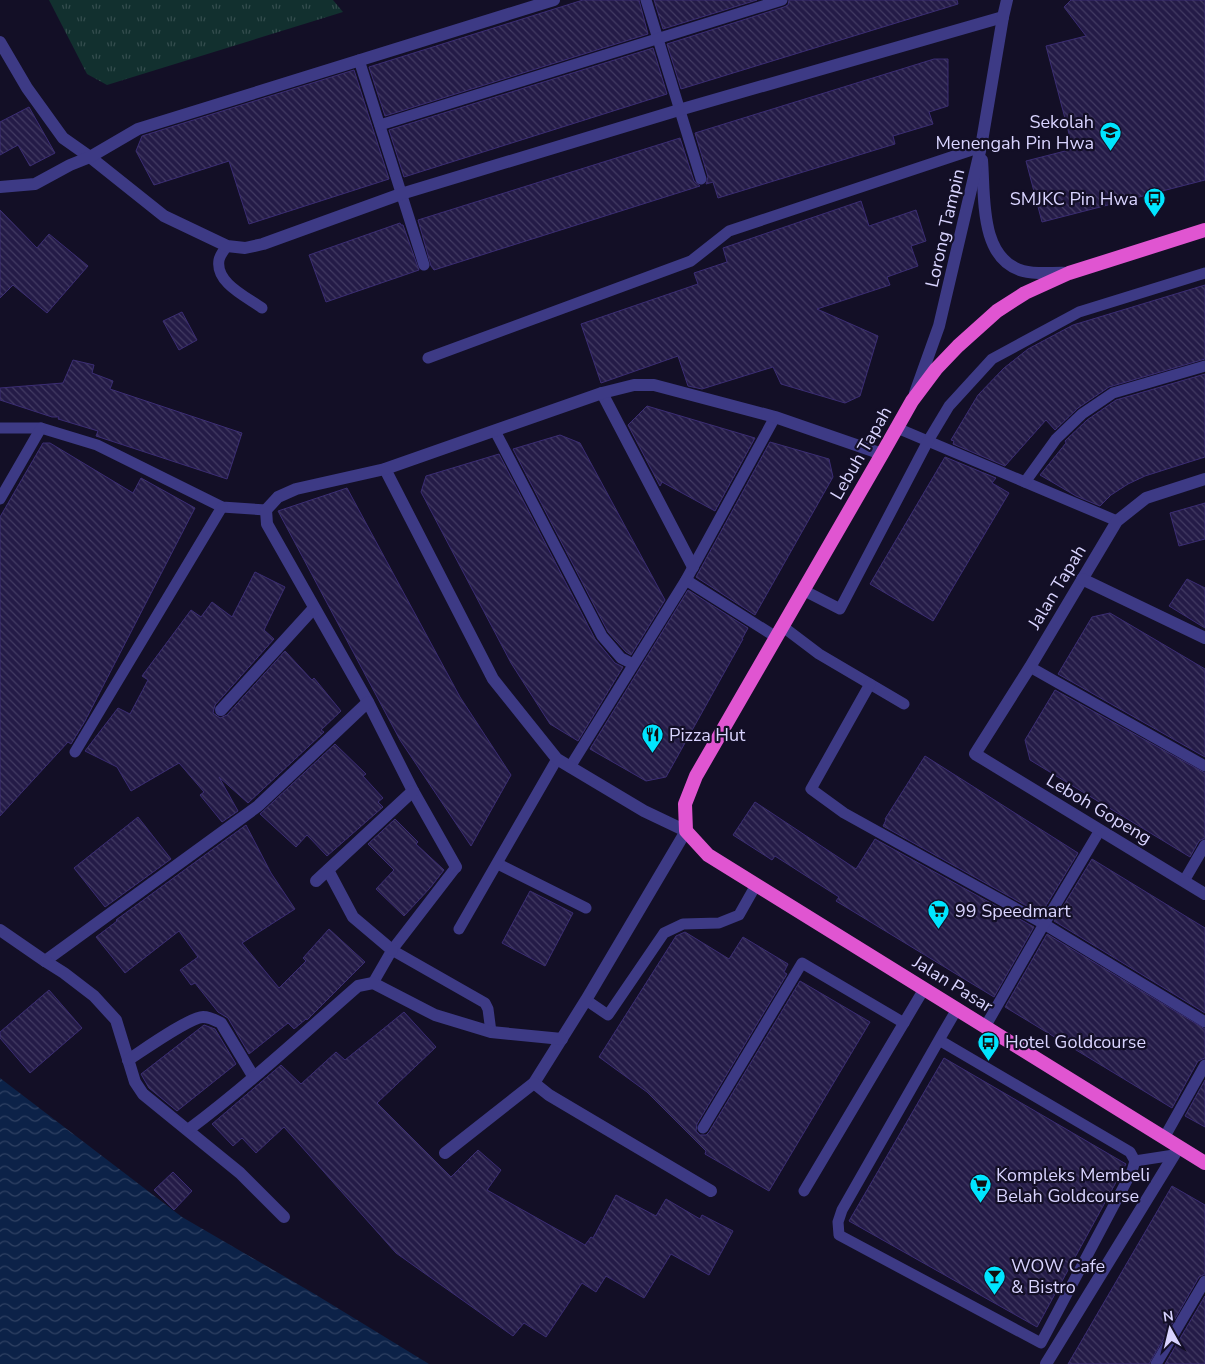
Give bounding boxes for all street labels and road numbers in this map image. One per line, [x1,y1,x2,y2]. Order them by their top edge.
street label: Lorong Tampin [920,166,970,290]
street label: Lebuh Tapah [825,402,897,504]
street label: Jalan Tapah [1022,540,1092,634]
street label: Leboh Gopeng [1042,768,1156,850]
street label: Jalan Pasar [908,949,998,1018]

